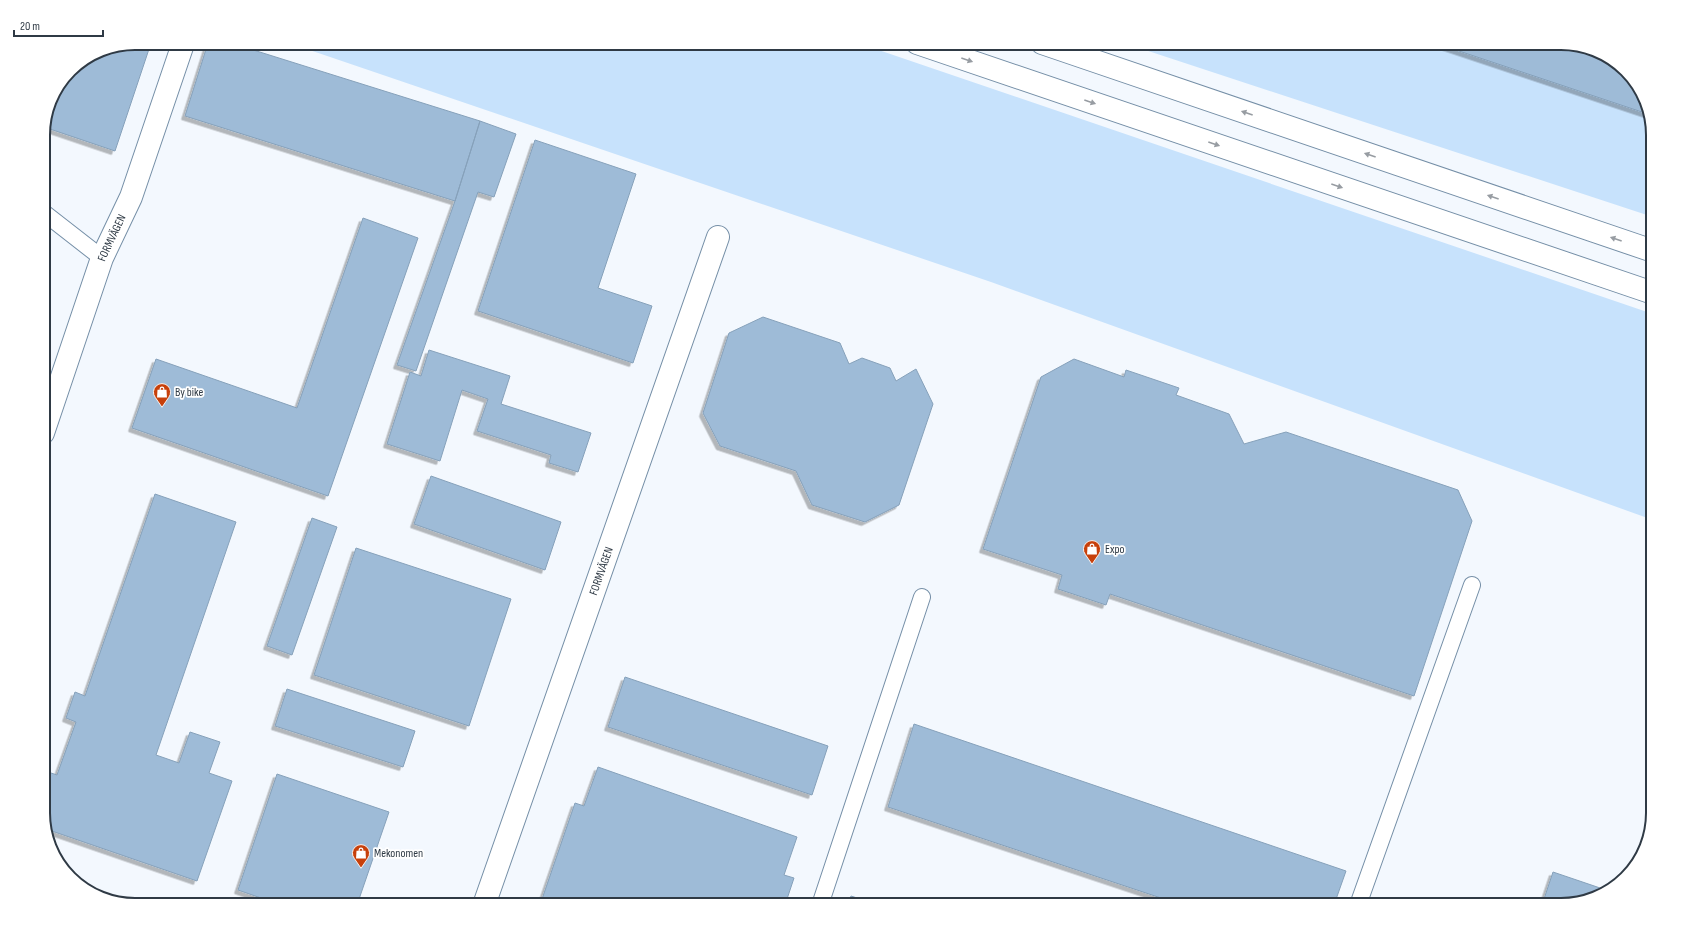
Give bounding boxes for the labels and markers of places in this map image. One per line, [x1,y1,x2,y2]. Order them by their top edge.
shop icon: By bike [152,382,172,407]
place label: By bike [175,385,203,400]
shop icon: Expo [1082,539,1102,564]
place label: Expo [1105,542,1124,557]
shop icon: Mekonomen [351,843,371,868]
place label: Mekonomen [374,846,423,861]

